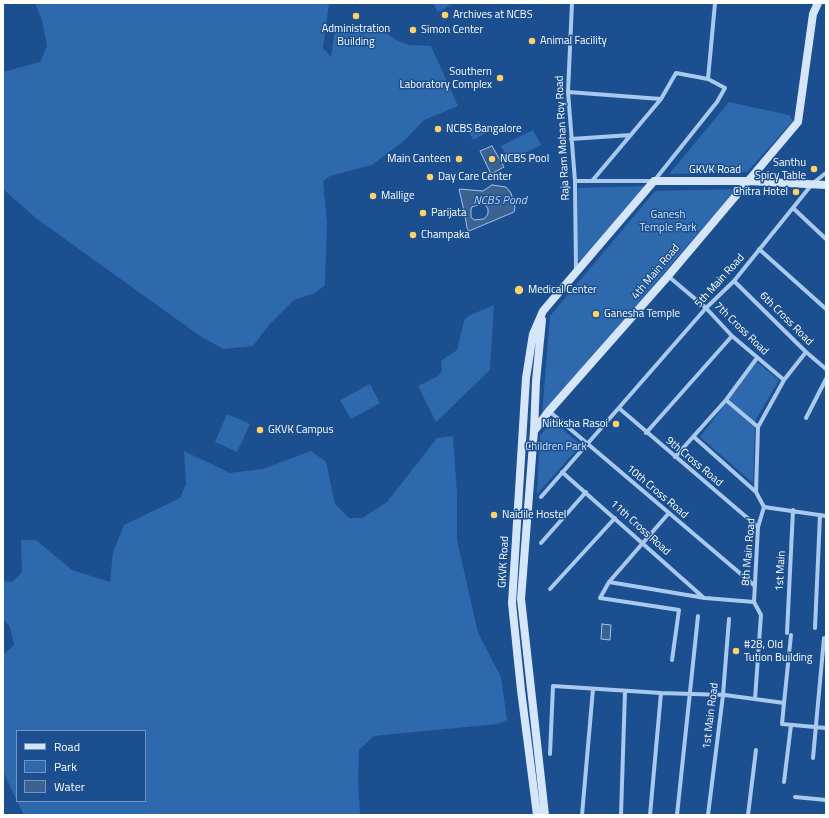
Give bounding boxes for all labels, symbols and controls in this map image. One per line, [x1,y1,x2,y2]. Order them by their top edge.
place label: Archives at NCBS [453,8,533,22]
marker: Archives at NCBS [440,10,450,20]
marker: Administration Building [351,11,361,21]
place label: Administration Building [322,22,390,48]
place label: Simon Center [421,23,483,37]
marker: Simon Center [408,25,418,35]
place label: Animal Facility [540,34,607,48]
marker: Animal Facility [527,36,537,46]
place label: Southern Laboratory Complex [399,65,492,91]
marker: Southern Laboratory Complex [495,73,505,83]
street label: Raja Ram Mohan Roy Road [553,75,573,201]
place label: NCBS Bangalore [446,122,522,136]
marker: NCBS Bangalore [433,124,443,134]
place label: Main Canteen [387,152,451,166]
place label: NCBS Pool [500,152,549,166]
marker: Main Canteen [454,154,464,164]
marker: NCBS Pool [487,154,497,164]
place label: Santhu Spicy Table [755,156,806,182]
street label: GKVK Road [689,163,741,177]
marker: Santhu Spicy Table [809,164,819,174]
place label: Day Care Center [438,170,512,184]
marker: Day Care Center [425,172,435,182]
place label: Chitra Hotel [733,185,788,199]
marker: Chitra Hotel [791,187,801,197]
place label: Mallige [381,189,414,203]
marker: Mallige [368,191,378,201]
water label: NCBS Pond [473,194,527,208]
place label: Parijata [431,206,466,220]
marker: Parijata [418,208,428,218]
park label: Ganesh Temple Park [640,208,696,234]
place label: Champaka [421,228,470,242]
marker: Champaka [408,230,418,240]
street label: 4th Main Road [629,242,683,302]
street label: 5th Main Road [692,251,748,311]
place label: Medical Center [528,283,597,297]
marker: Medical Center [513,284,525,296]
street label: 6th Cross Road [756,289,816,349]
street label: 7th Cross Road [711,300,771,358]
place label: Ganesha Temple [604,307,680,321]
marker: Ganesha Temple [591,309,601,319]
place label: Nitiksha Rasoi [542,417,608,431]
marker: Nitiksha Rasoi [611,419,621,429]
place label: GKVK Campus [268,423,334,437]
marker: GKVK Campus [255,425,265,435]
street label: 9th Cross Road [663,434,725,490]
park label: Children Park [525,440,587,454]
street label: 10th Cross Road [623,462,691,522]
street label: 11th Cross Road [607,498,673,558]
place label: Naidile Hostel [502,508,566,522]
marker: Naidile Hostel [489,510,499,520]
street label: 8th Main Road [739,518,759,586]
street label: GKVK Road [496,536,512,588]
street label: 1st Main [773,550,789,592]
place label: #28, Old Tution Building [744,638,812,664]
marker: #28, Old Tution Building [731,646,741,656]
street label: 1st Main Road [700,682,722,750]
legend [16,730,146,802]
text: Road [54,737,80,756]
text: Park [54,757,77,776]
text: Water [54,777,85,796]

